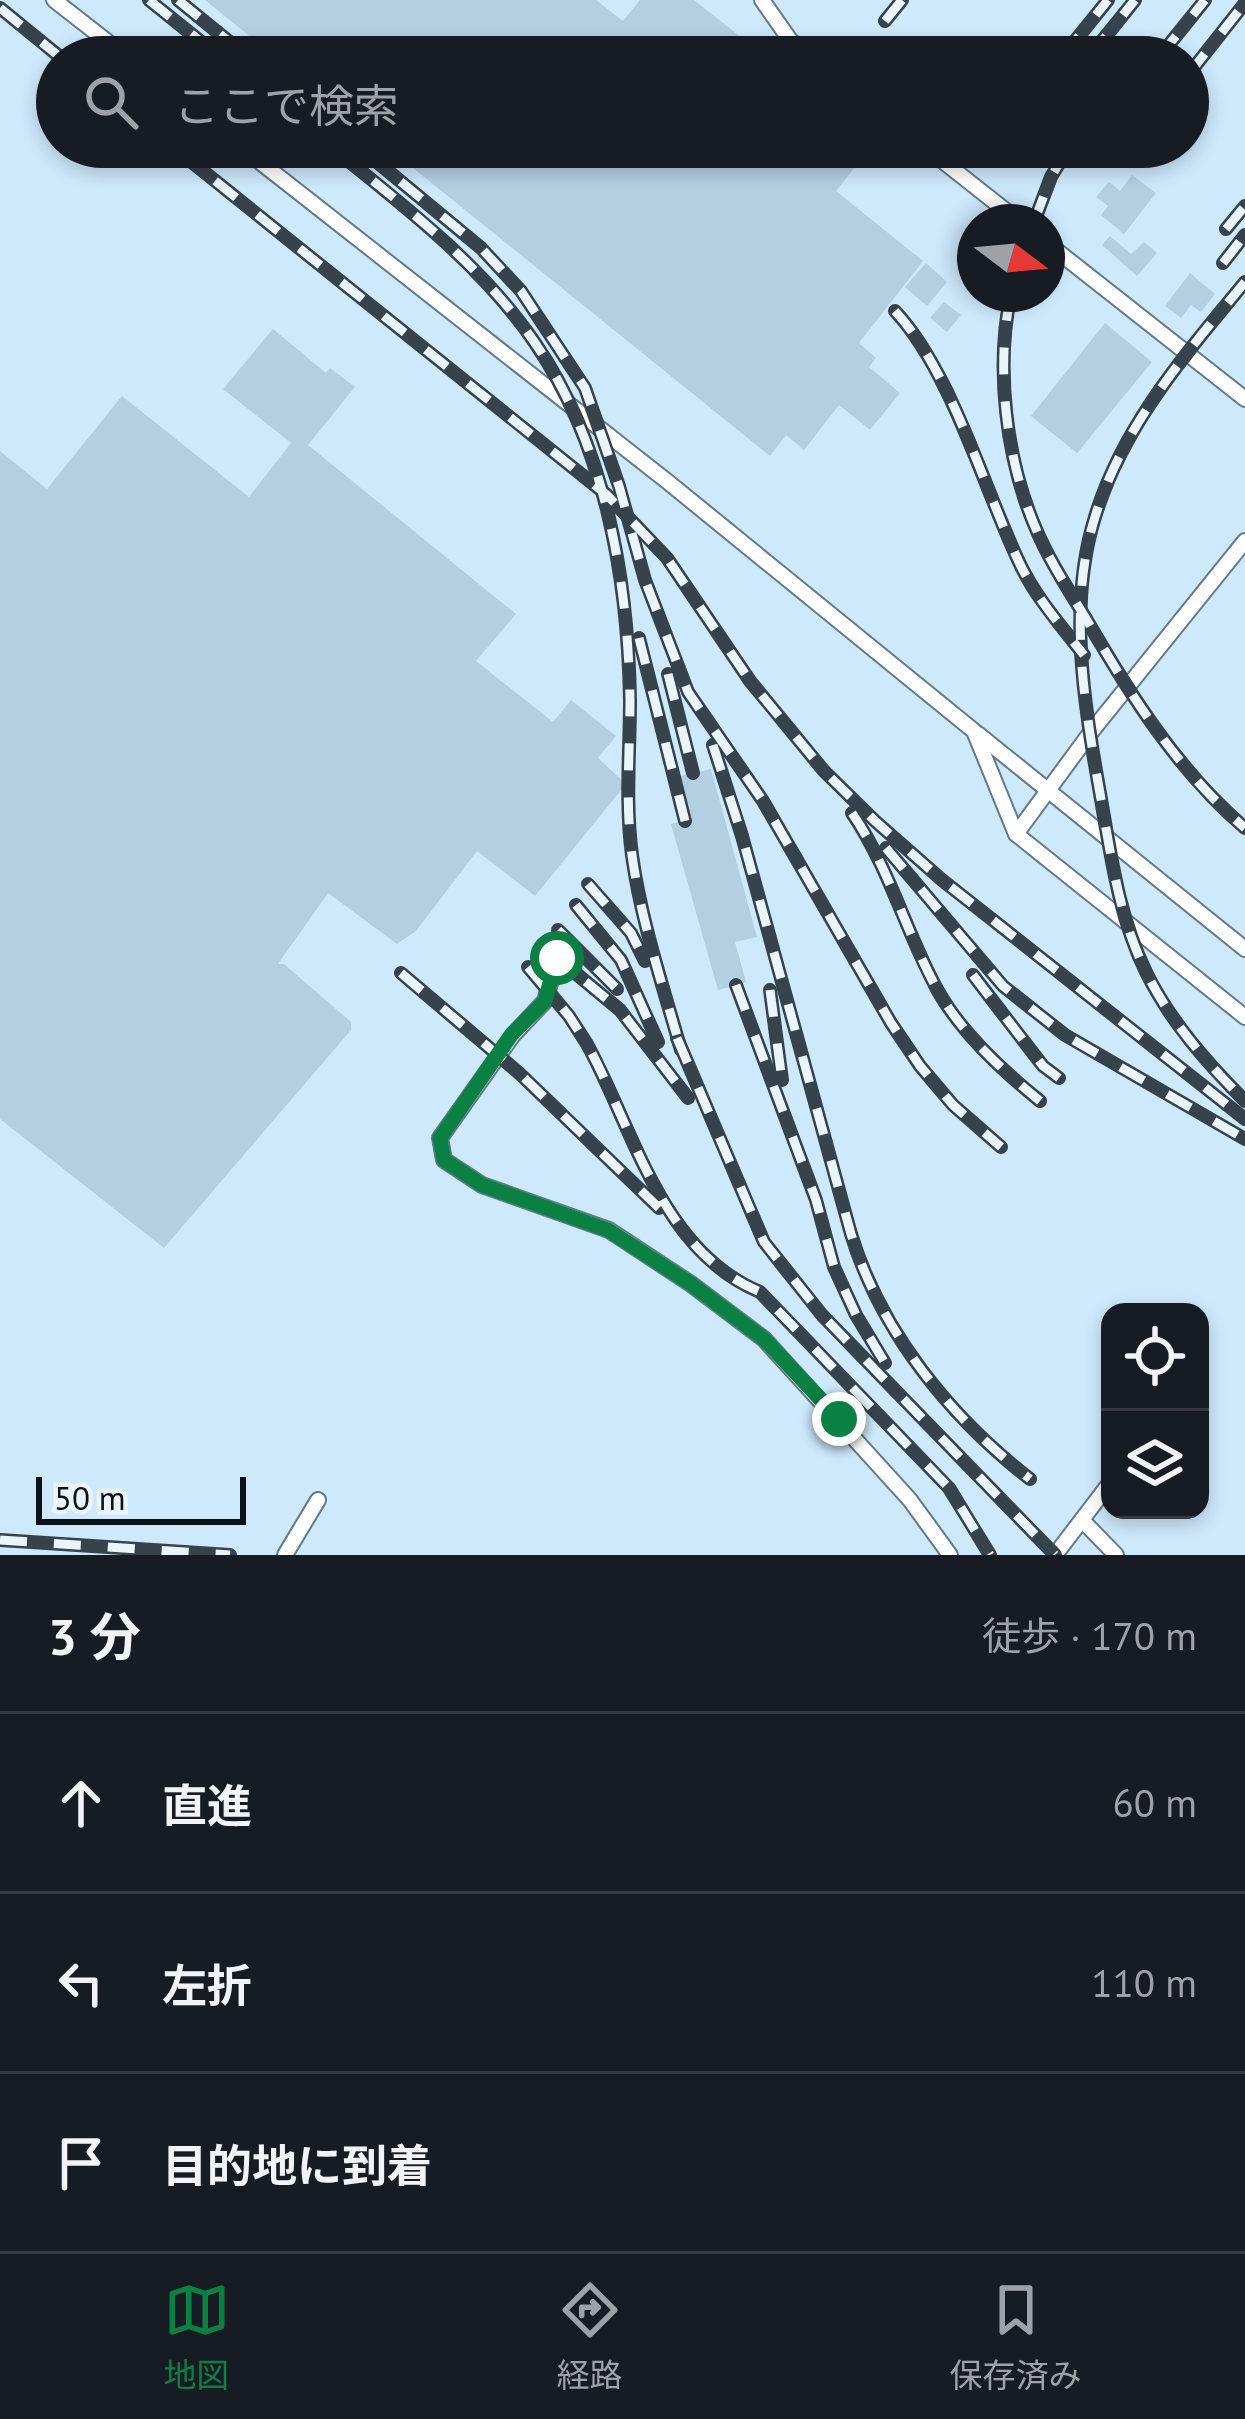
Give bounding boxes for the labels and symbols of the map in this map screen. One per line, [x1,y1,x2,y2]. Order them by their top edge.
north arrow [957,204,1065,312]
route start [530,931,584,985]
route end [812,1392,866,1446]
scale bar [36,1471,246,1524]

